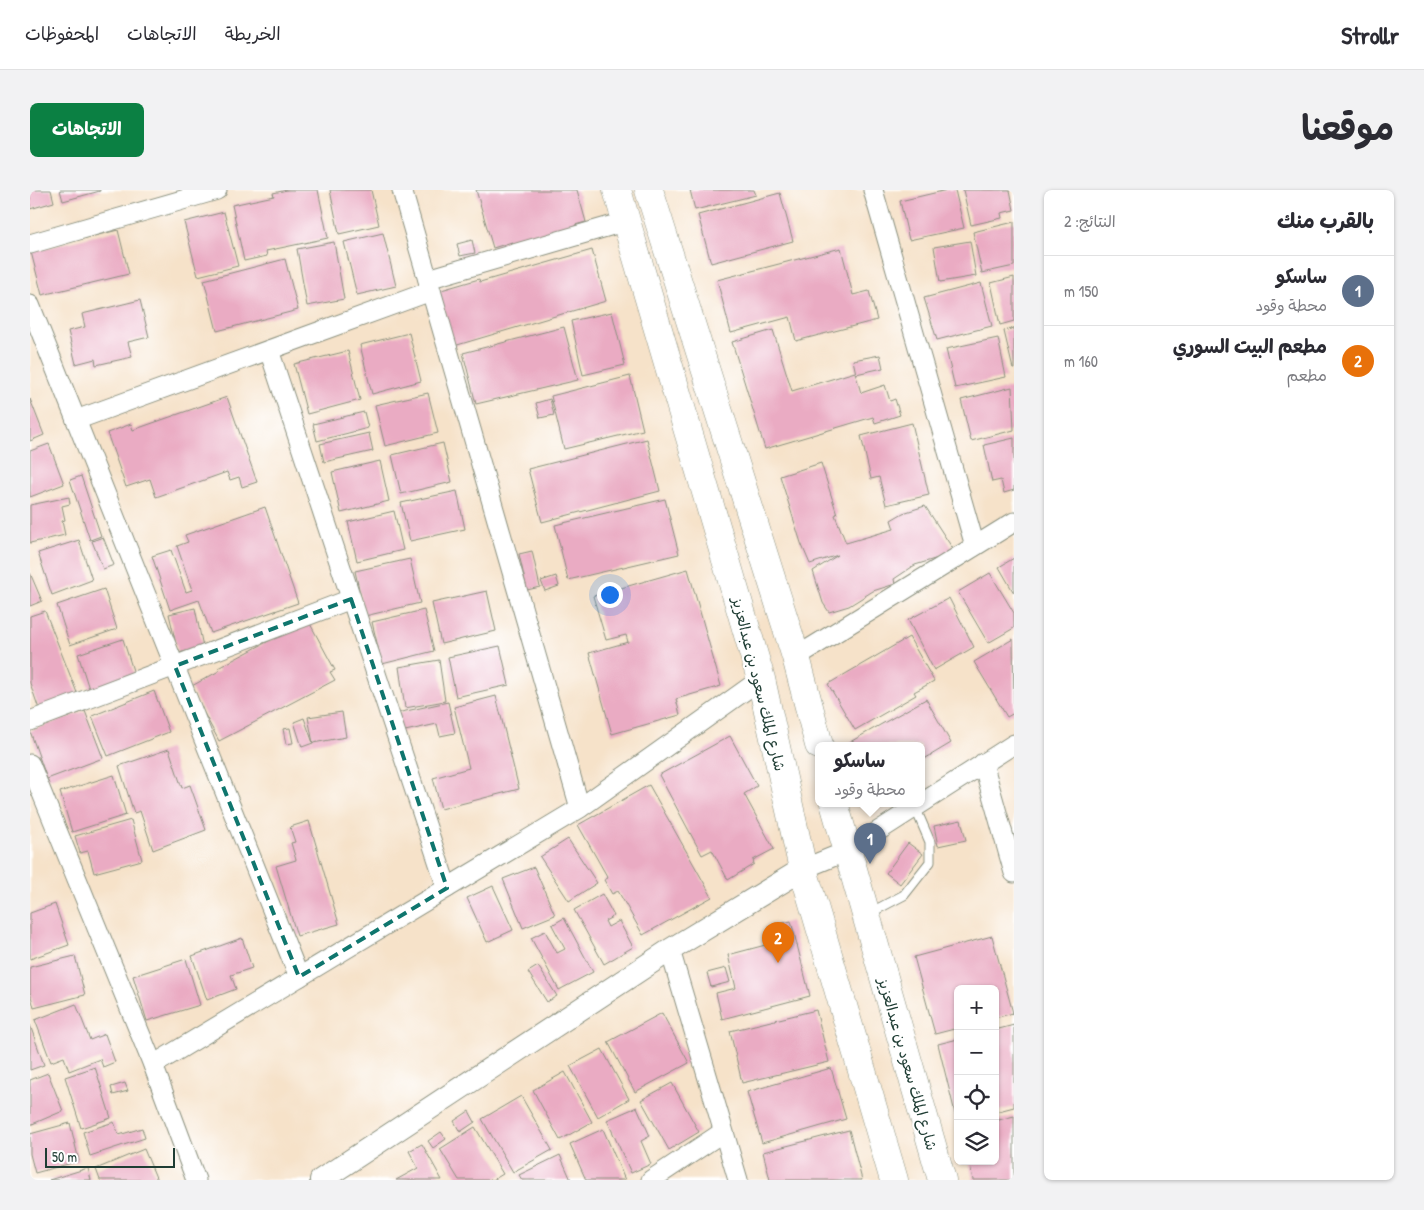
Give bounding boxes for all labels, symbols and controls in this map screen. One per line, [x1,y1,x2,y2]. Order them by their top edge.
text: Strollr [1341,19,1399,51]
text: المحفوظات [25,21,99,46]
text: الاتجاهات [127,21,197,46]
text: الخريطة [225,21,281,46]
button: الاتجاهات [30,103,144,157]
text: موقعنا [1301,104,1394,151]
text: بالقرب منك [1277,206,1374,235]
text: النتائج: 2 [1064,210,1116,232]
text: ساسكو [1276,263,1327,289]
text: 150 m [1064,280,1098,302]
text: 1 [1355,280,1361,302]
text: محطة وقود [1256,294,1327,316]
text: مطعم البيت السوري [1173,333,1327,359]
text: 160 m [1064,350,1098,372]
text: 2 [1354,350,1362,372]
text: مطعم [1287,364,1327,386]
your location [597,582,623,608]
street label: شارع الملك سعود بن عبدالعزيز [727,593,791,773]
popup [815,742,925,807]
text: ساسكو [834,747,885,773]
text: محطة وقود [834,778,906,800]
pin: 1 [854,823,886,864]
pin: 2 [762,922,794,963]
street label: شارع الملك سعود بن عبدالعزيز [873,973,943,1153]
map controls [954,985,999,1165]
button: + [954,985,999,1030]
button: − [954,1030,999,1075]
button: locate [954,1075,999,1120]
button: layers [954,1120,999,1165]
scale bar [45,1145,175,1168]
text: 50 m [52,1147,77,1166]

